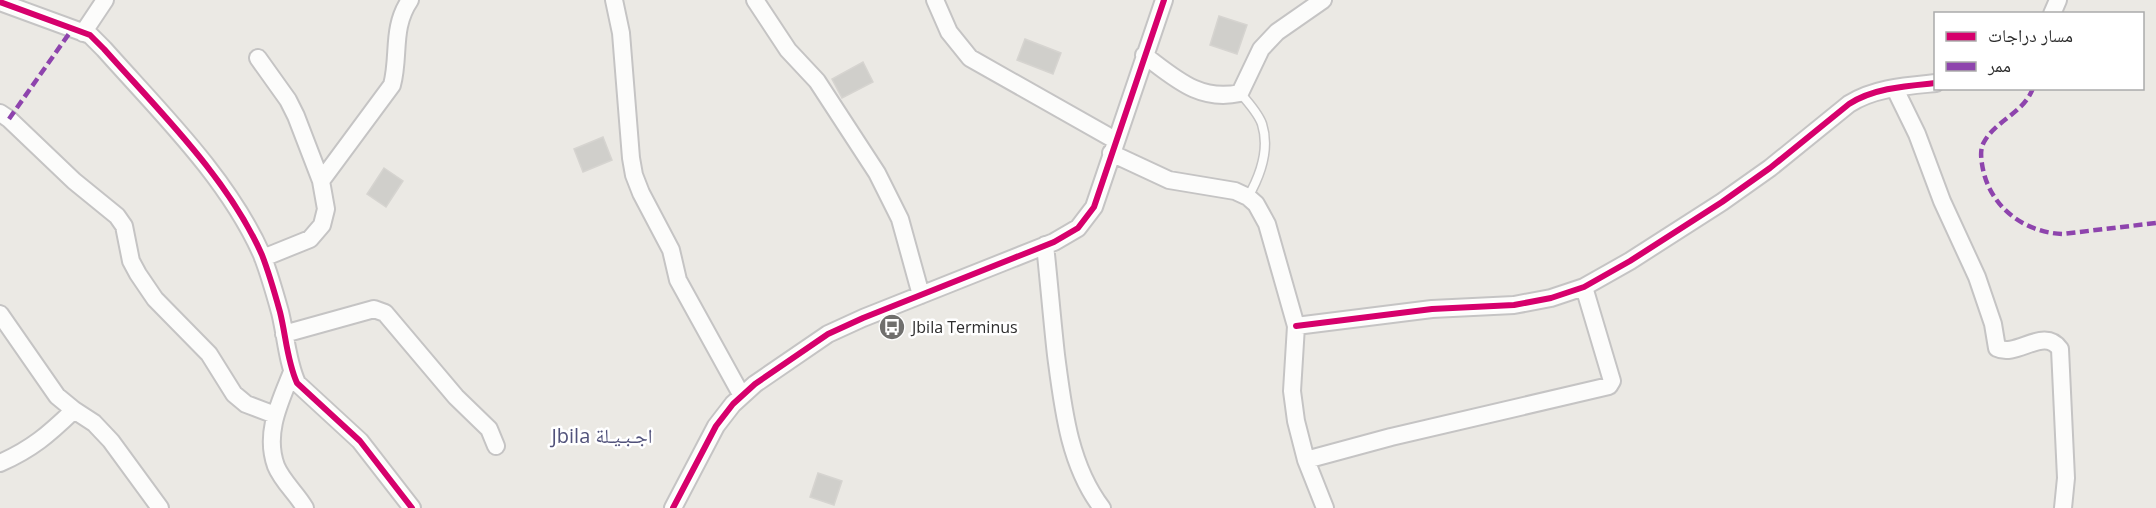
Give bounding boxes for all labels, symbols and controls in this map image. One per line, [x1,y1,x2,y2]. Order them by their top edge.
legend [1934,12,2144,90]
text: مسار دراجات [1988,23,2073,47]
text: ممر [1987,53,2011,77]
bus stop icon: Jbila Terminus [877,312,907,342]
place label: Jbila Terminus [910,316,1018,338]
district label: Jbila اجـبـيـلة [549,422,653,449]

